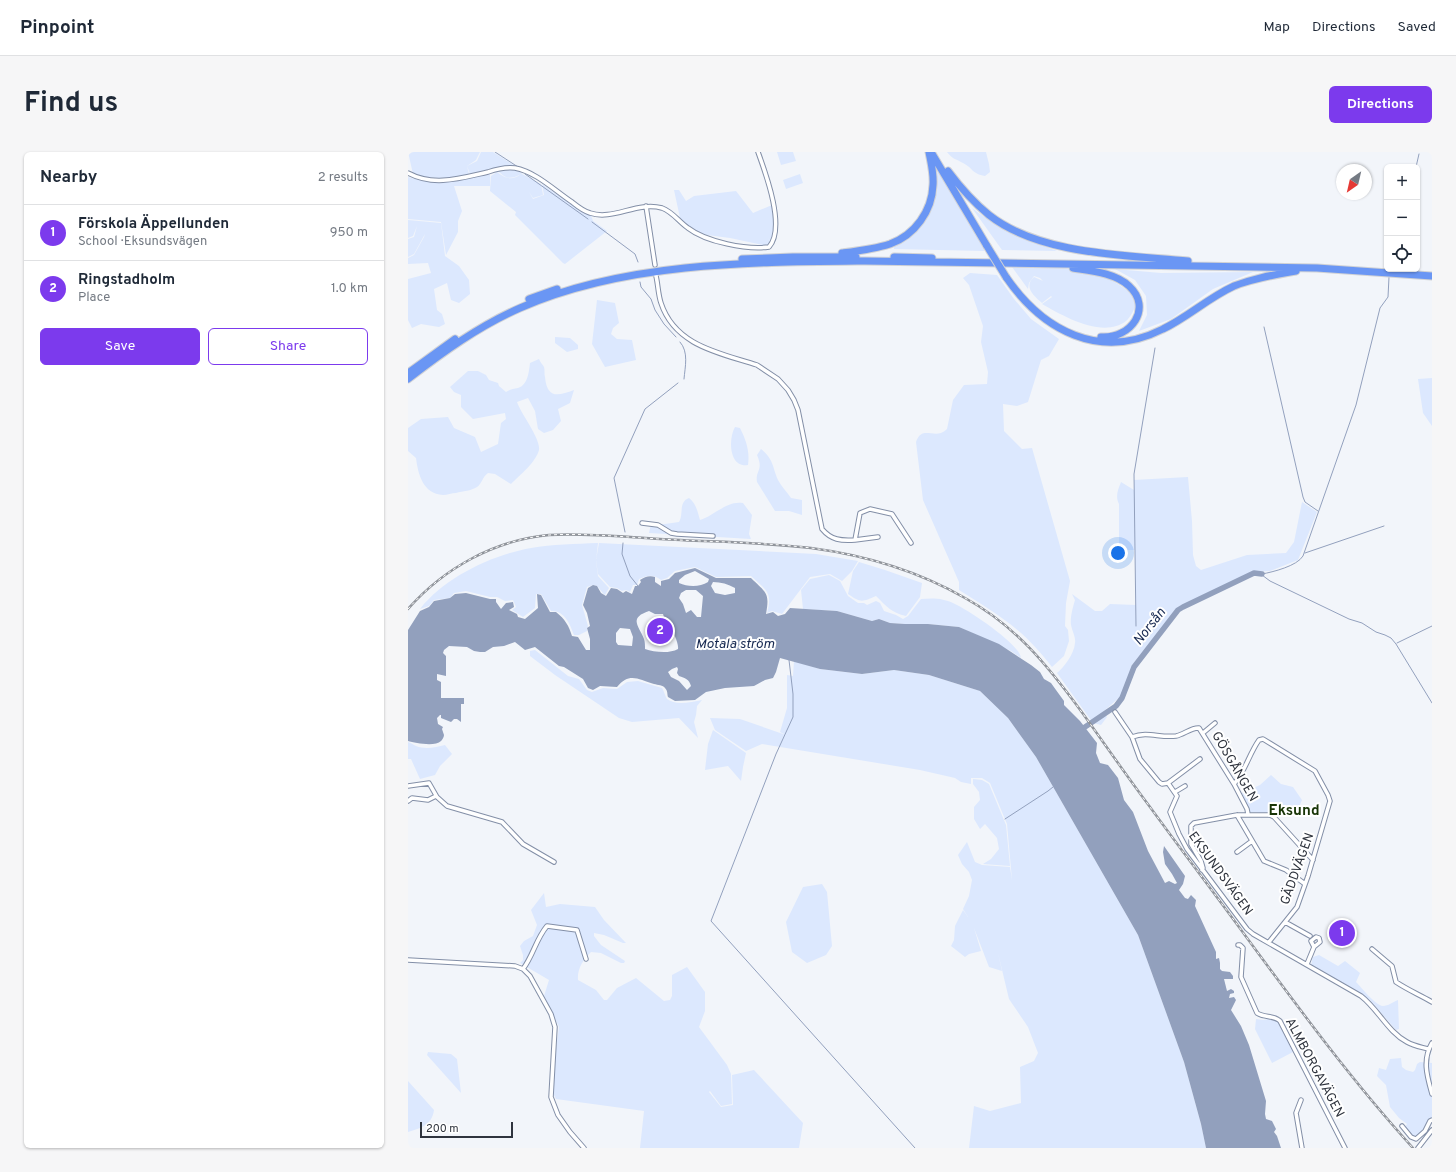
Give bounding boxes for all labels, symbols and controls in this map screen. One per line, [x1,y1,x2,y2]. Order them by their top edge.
text: Pinpoint [20,16,95,40]
text: Map [1264,19,1290,36]
text: Directions [1312,19,1376,36]
text: Saved [1398,19,1436,36]
text: Find us [24,86,118,122]
button: Directions [1329,86,1432,123]
north arrow [1336,164,1372,200]
map controls [1384,164,1420,272]
button: + [1384,164,1420,200]
text: Nearby [40,167,97,189]
text: 2 results [318,170,368,186]
button: − [1384,200,1420,236]
text: Förskola Äppellunden [78,215,229,234]
text: 1 [50,225,56,241]
text: 950 m [330,225,368,241]
text: School · Eksundsvägen [78,234,207,250]
button: locate [1384,236,1420,272]
text: Ringstadholm [78,271,175,290]
text: 2 [49,281,57,297]
text: 1.0 km [331,281,368,297]
text: Place [78,290,110,306]
button: Save [40,328,200,365]
button: Share [208,328,368,365]
your location [1108,543,1128,563]
water label: Norsån [1130,605,1170,649]
pin: 2 [647,616,673,646]
water label: Motala ström [696,636,775,653]
street label: GÖSGÅNGEN [1207,728,1262,805]
district label: Eksund [1268,802,1320,821]
street label: EKSUNDSVÄGEN [1184,828,1257,919]
street label: GÄDDVÄGEN [1276,830,1318,907]
pin: 1 [1329,918,1355,948]
street label: ALMBORGAVÄGEN [1281,1015,1349,1121]
scale bar [420,1120,513,1139]
text: 200 m [426,1122,459,1136]

